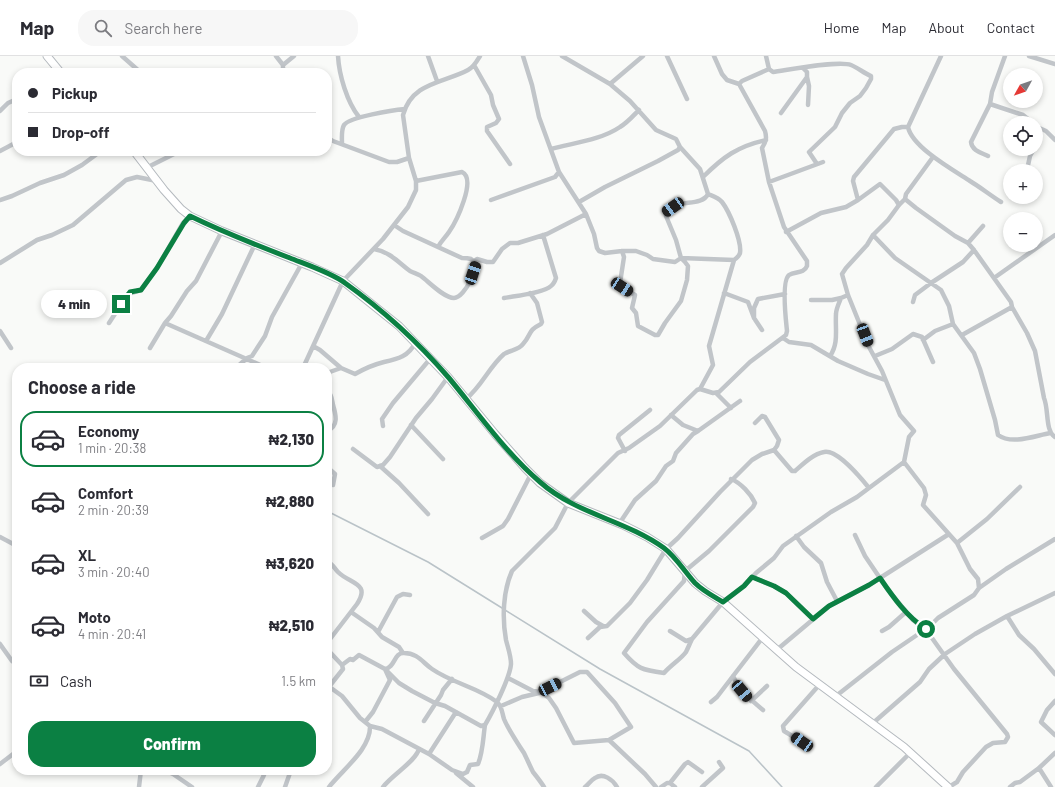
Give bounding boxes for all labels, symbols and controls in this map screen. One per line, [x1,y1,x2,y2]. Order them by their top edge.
search box [78,10,358,46]
text: Map [20,16,54,39]
icon: search [92,17,114,39]
text: Search here [124,19,202,37]
text: Home [824,19,860,36]
text: Map [882,19,906,36]
text: About [928,19,965,36]
text: Contact [987,19,1035,36]
north arrow [1003,68,1043,108]
map controls [1003,68,1043,252]
text: Pickup [52,84,98,102]
button: locate [1003,116,1043,156]
text: Drop-off [52,123,110,141]
button: + [1003,164,1043,204]
car [660,195,686,219]
button: − [1003,212,1043,252]
car [464,260,482,286]
car [609,275,635,299]
callout: 4 min [41,290,107,318]
route end [112,295,130,313]
text: 4 min [58,296,90,312]
car [855,322,875,348]
text: Choose a ride [28,376,136,398]
icon: car [30,421,66,457]
text: Economy [78,422,139,440]
text: ₦2,130 [269,430,314,448]
text: 1 min · 20:38 [78,440,146,456]
icon: car [30,483,66,519]
text: Comfort [78,484,133,502]
text: ₦2,880 [266,492,314,510]
text: 2 min · 20:39 [78,502,149,518]
icon: car [30,545,66,581]
text: XL [78,546,96,564]
text: ₦3,620 [266,554,314,572]
text: 3 min · 20:40 [78,564,150,580]
icon: car [30,607,66,643]
text: Moto [78,608,111,626]
text: ₦2,510 [269,616,314,634]
route start [917,620,935,638]
text: 4 min · 20:41 [78,626,146,642]
icon: cash [28,670,50,692]
text: Cash [60,672,92,690]
text: 1.5 km [281,673,316,689]
car [537,676,563,698]
car [730,678,754,704]
button: Confirm [28,721,316,767]
car [789,730,815,754]

